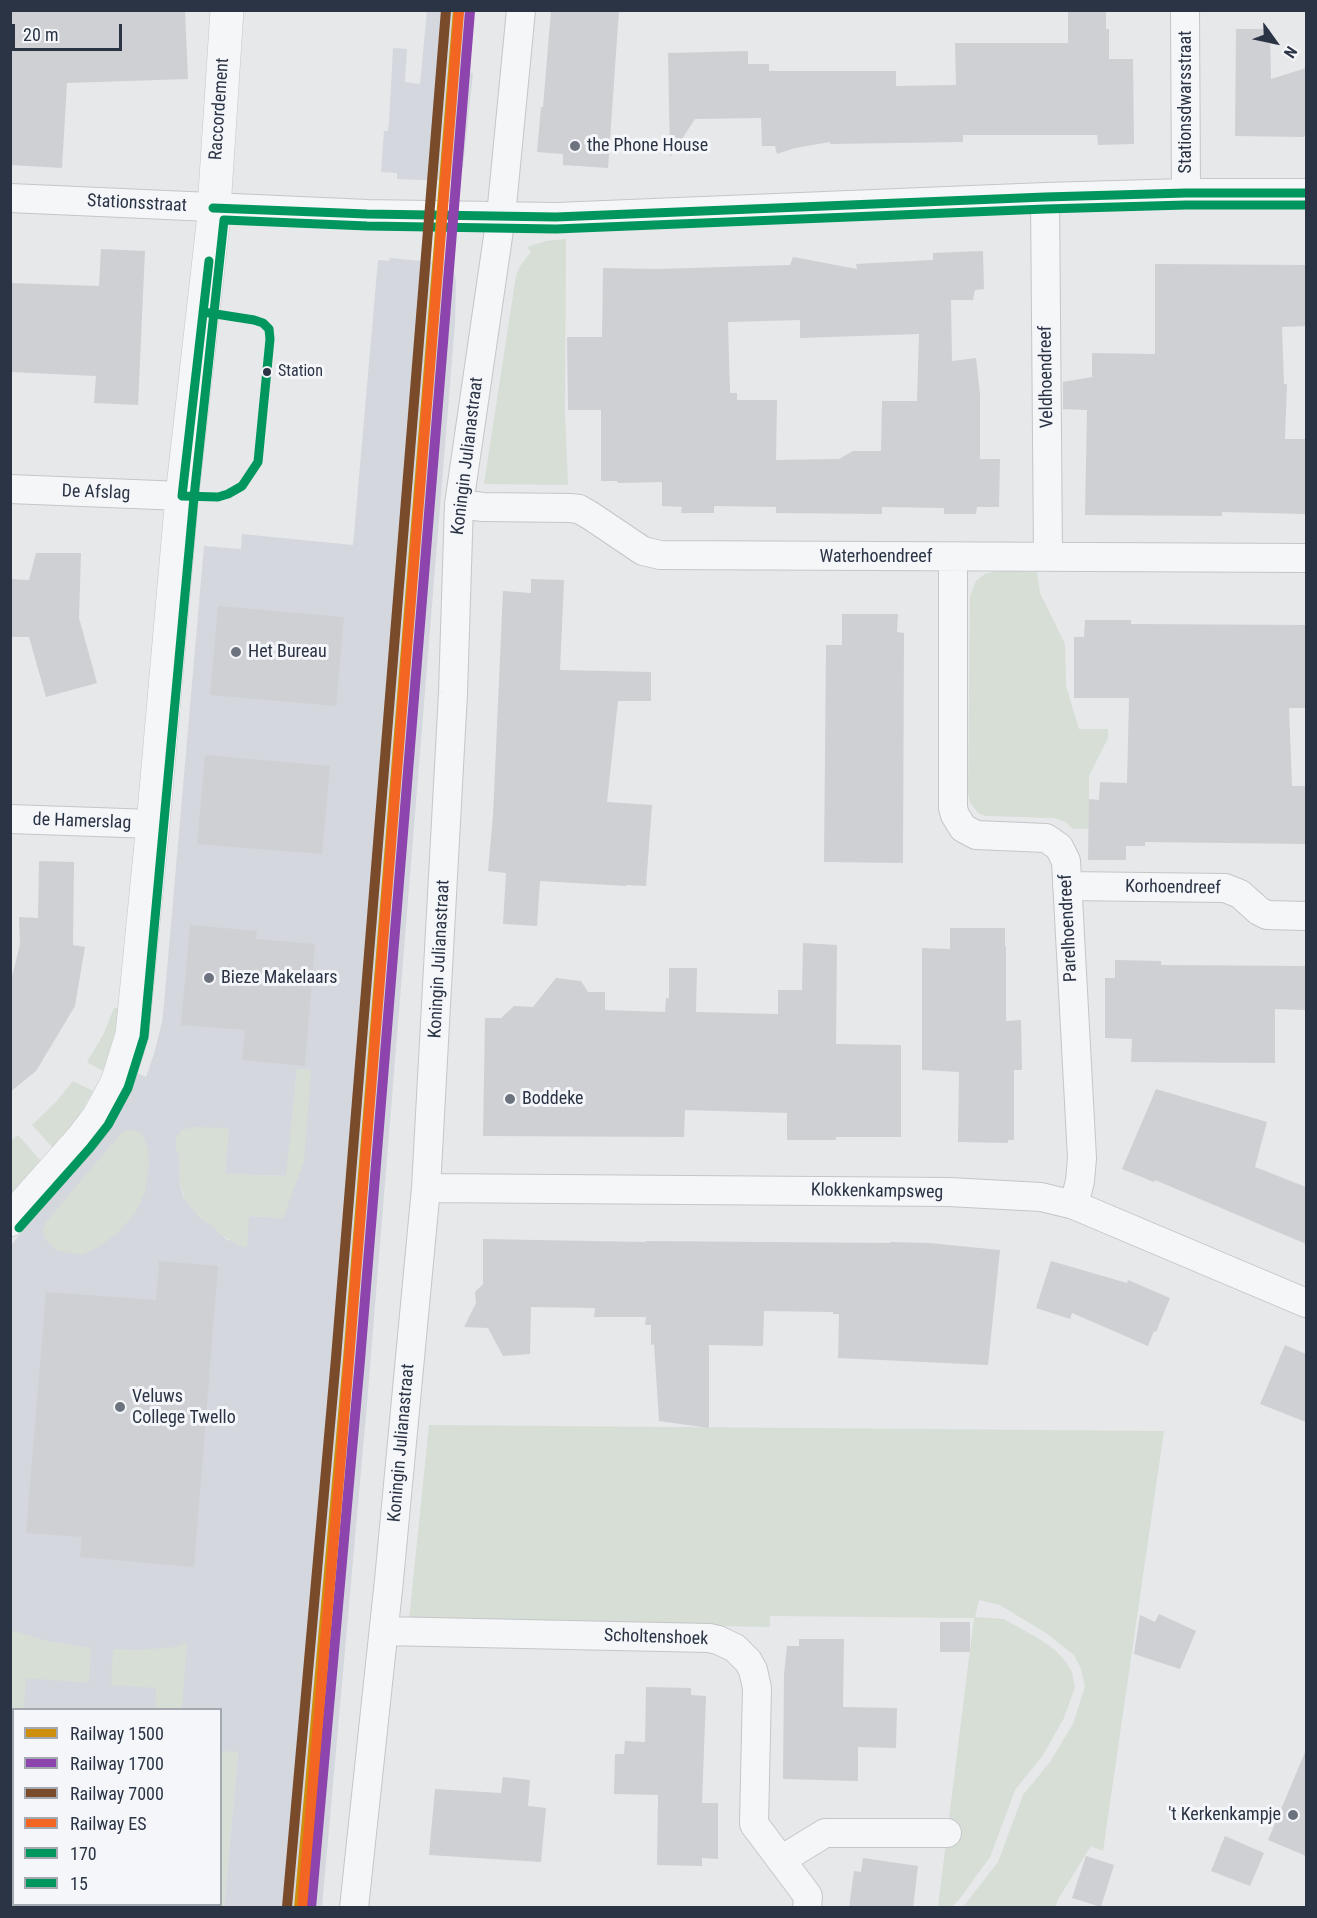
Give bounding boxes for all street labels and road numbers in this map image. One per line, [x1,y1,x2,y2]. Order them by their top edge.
street label: Stationsdwarsstraat [1175,31,1197,173]
street label: Raccordement [206,57,234,161]
street label: Stationsstraat [87,191,187,217]
street label: Veldhoendreef [1035,325,1059,429]
street label: Koningin Julianastraat [448,376,488,536]
street label: De Afslag [61,481,131,505]
street label: Waterhoendreef [820,546,932,568]
street label: de Hamerslag [32,809,132,835]
street label: Parelhoendreef [1055,873,1083,983]
street label: Korhoendreef [1125,876,1221,900]
street label: Koningin Julianastraat [425,879,455,1039]
street label: Klokkenkampsweg [811,1180,943,1204]
street label: Koningin Julianastraat [384,1363,420,1523]
street label: Scholtenshoek [603,1625,709,1651]

